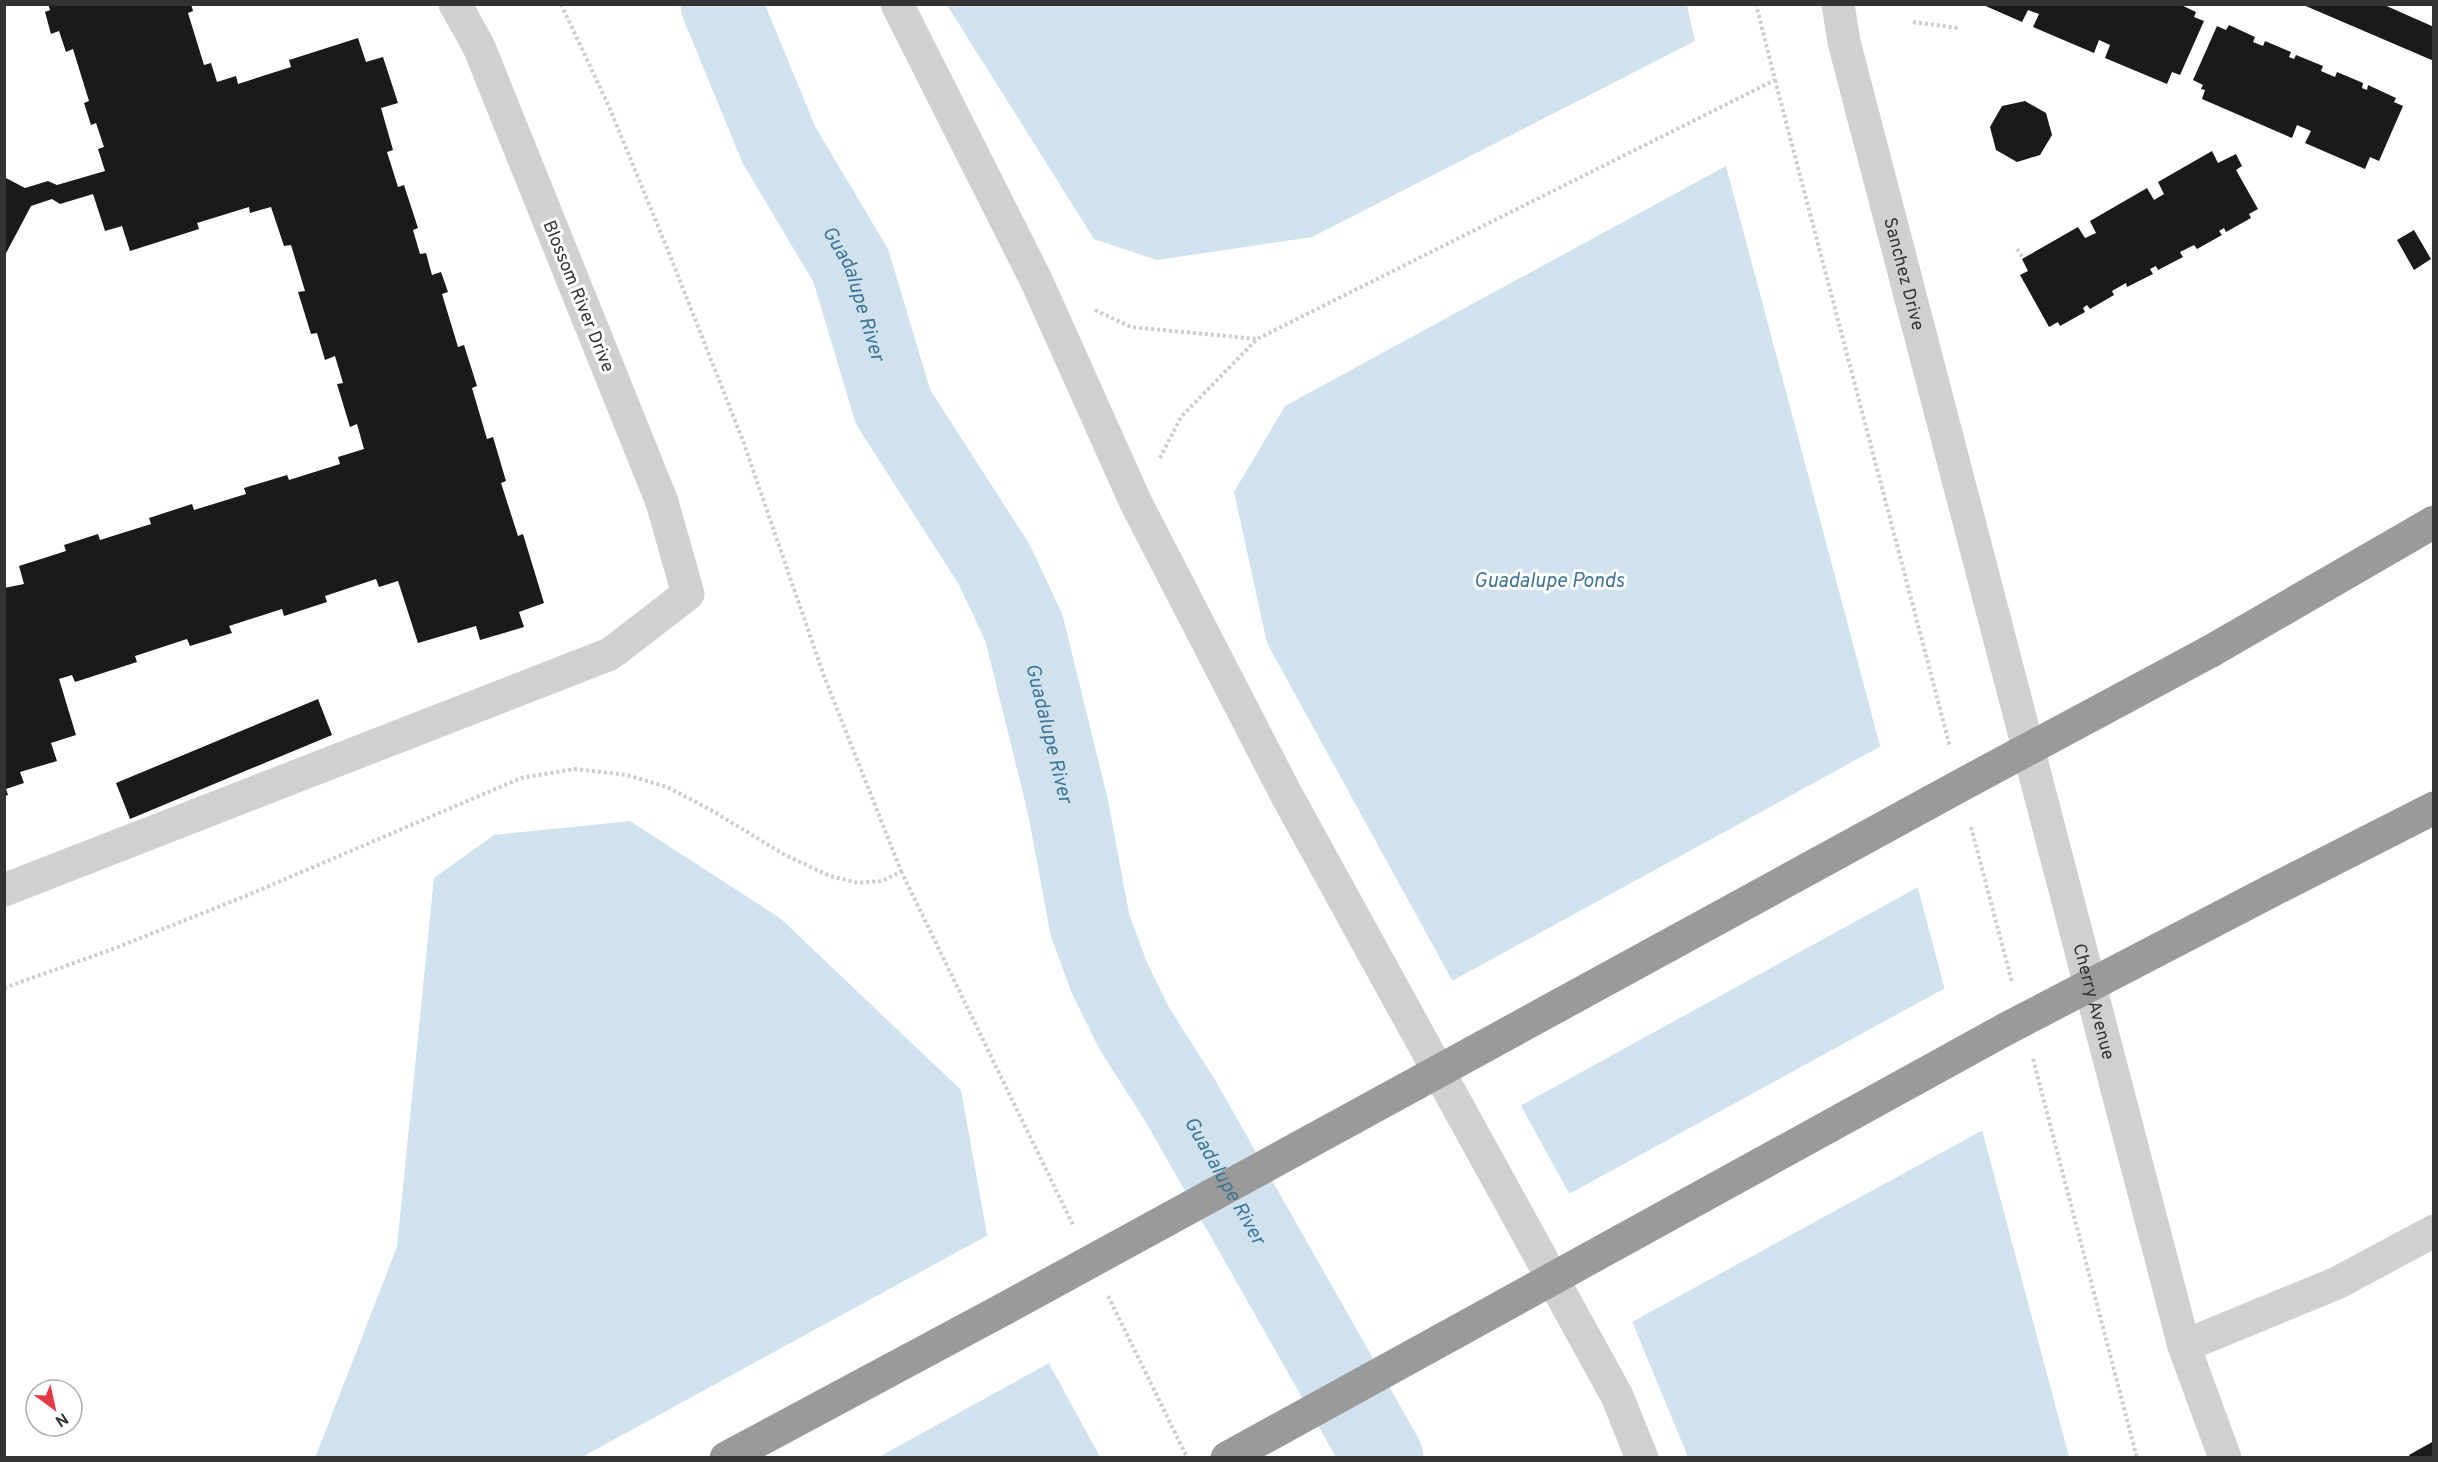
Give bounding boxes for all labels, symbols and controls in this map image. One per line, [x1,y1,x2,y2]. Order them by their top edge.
street label: Sanchez Drive [1877,215,1929,333]
street label: Blossom River Drive [537,217,619,376]
water label: Guadalupe River [815,222,890,366]
water label: Guadalupe Ponds [1474,569,1625,595]
water label: Guadalupe River [1018,661,1078,808]
street label: Cherry Avenue [2067,941,2119,1062]
water label: Guadalupe River [1177,1113,1271,1251]
north arrow [24,1378,84,1438]
text: N [51,1407,71,1430]

